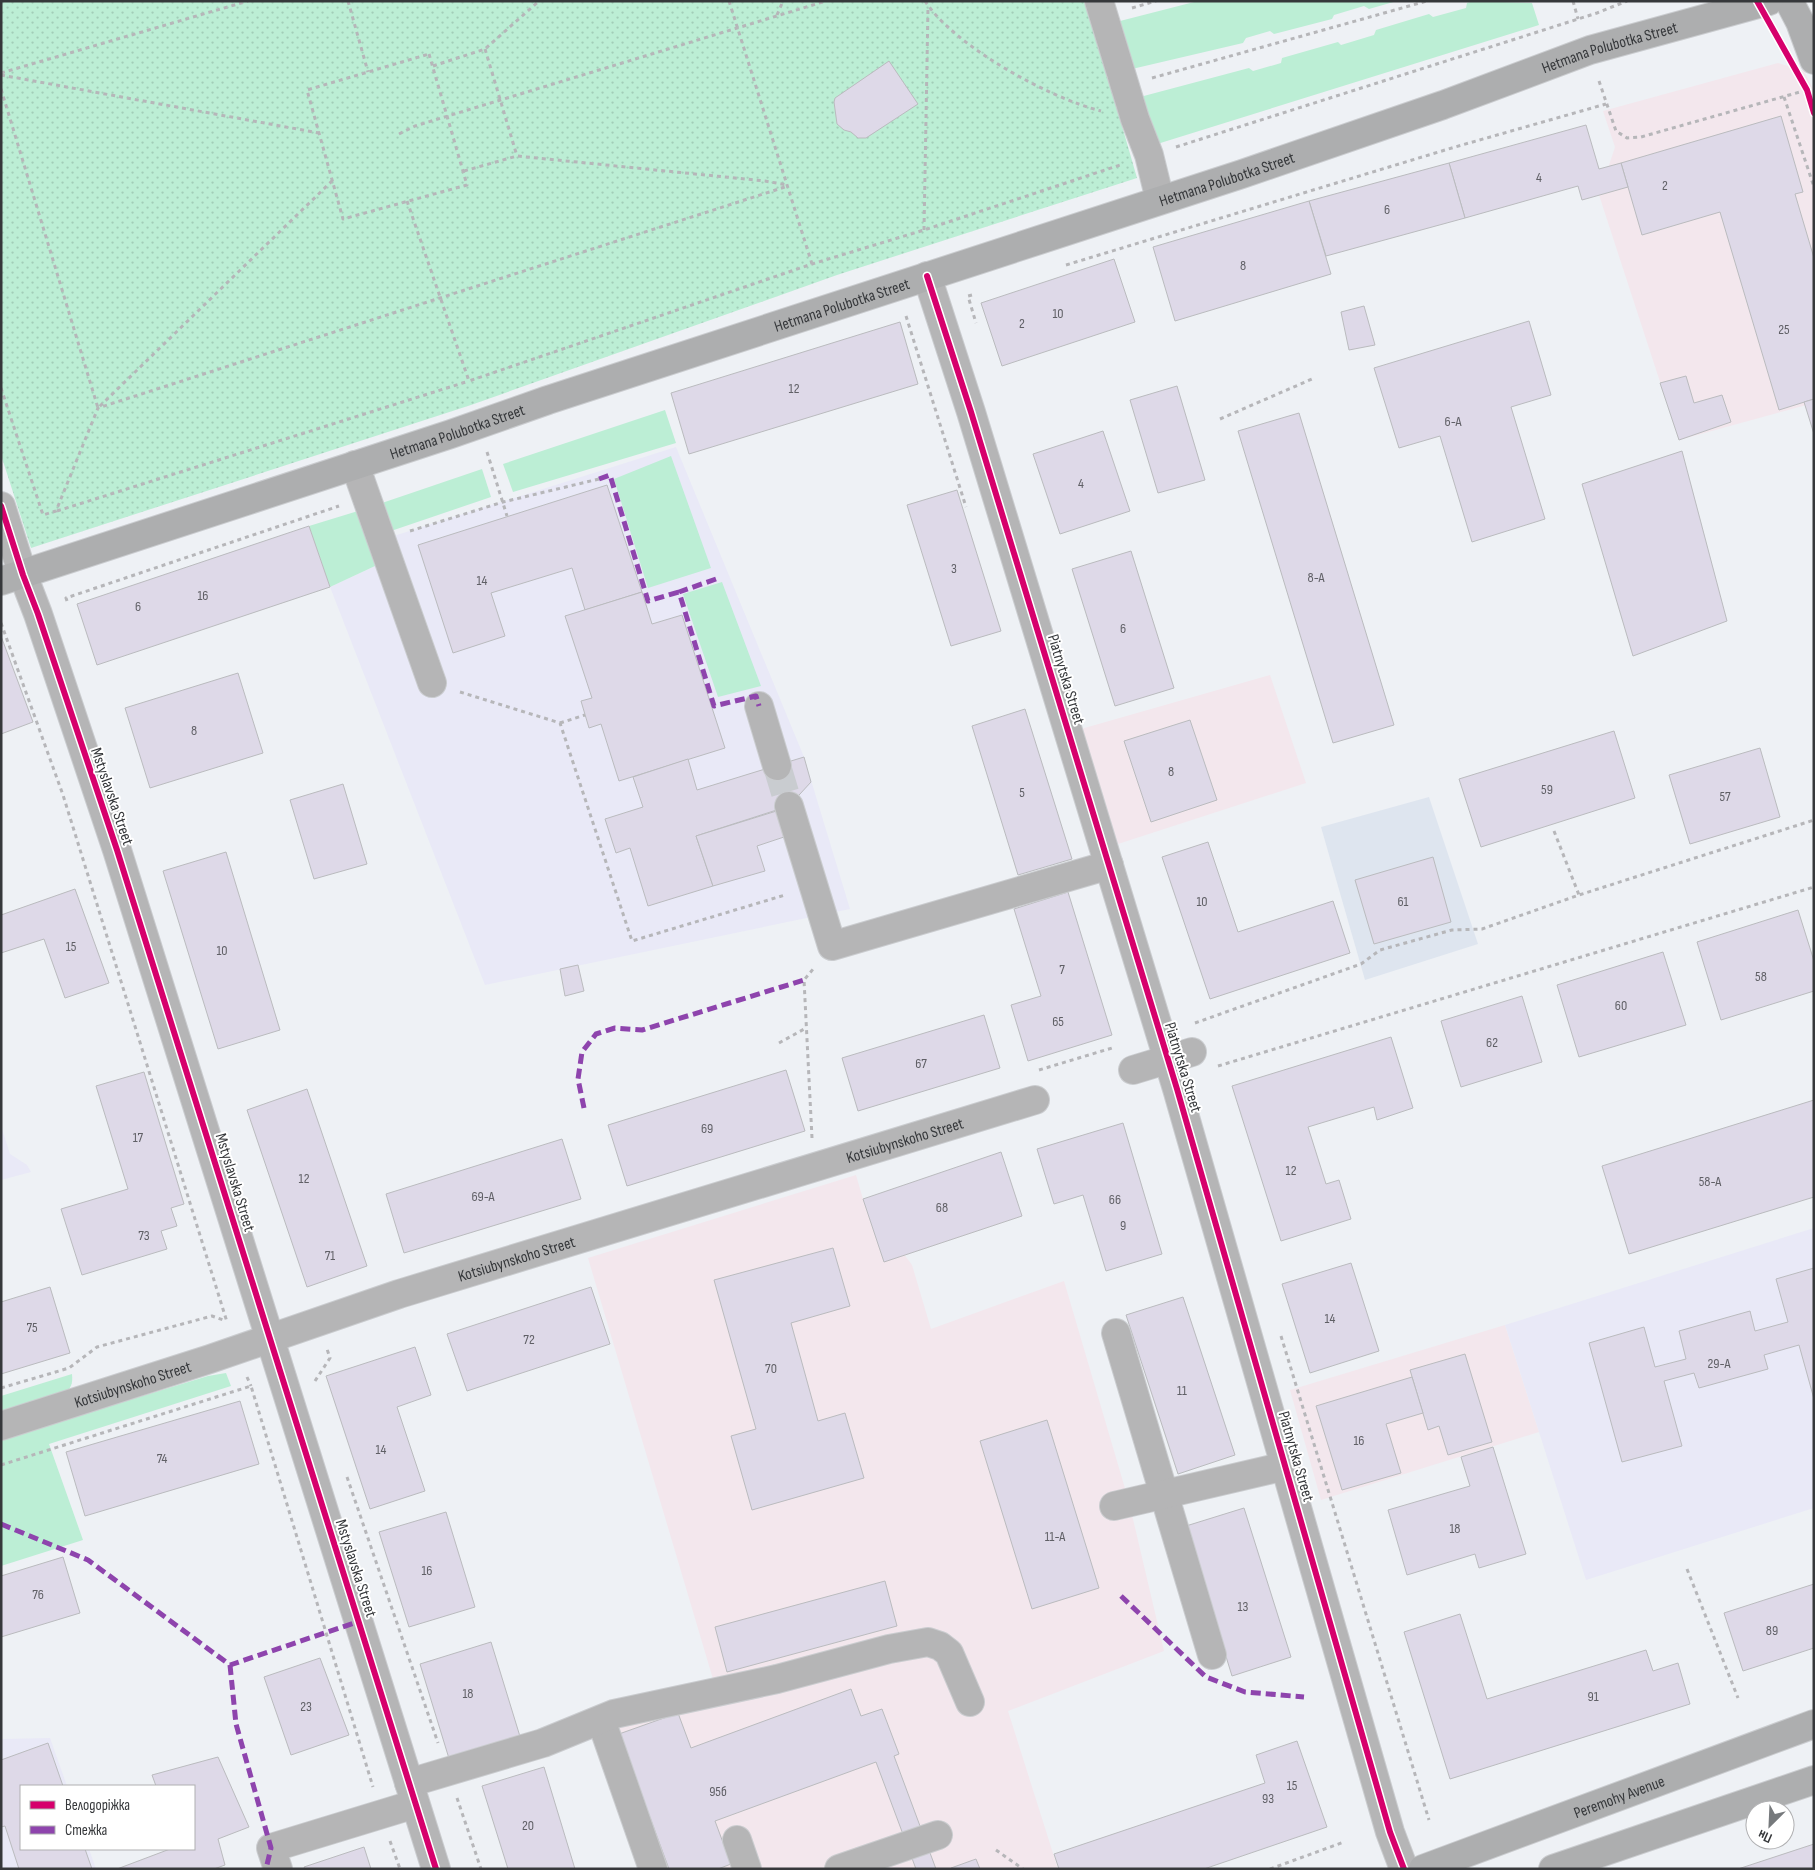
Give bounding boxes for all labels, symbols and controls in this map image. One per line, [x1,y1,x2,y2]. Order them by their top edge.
street label: Hetmana Polubotka Street [1539,18,1680,78]
street label: Hetmana Polubotka Street [1157,149,1297,211]
house number: 4 [1536,169,1542,186]
house number: 2 [1662,177,1668,194]
house number: 6 [1384,201,1390,218]
house number: 8 [1240,257,1246,274]
street label: Hetmana Polubotka Street [772,275,912,337]
house number: 10 [1052,305,1064,322]
house number: 2 [1019,315,1025,332]
house number: 25 [1778,321,1790,338]
house number: 12 [789,380,800,397]
street label: Hetmana Polubotka Street [388,401,528,464]
house number: 6-А [1445,413,1463,430]
house number: 4 [1078,475,1084,492]
house number: 3 [951,560,957,577]
house number: 8-А [1308,569,1326,586]
house number: 14 [477,572,488,589]
house number: 16 [197,587,209,604]
house number: 6 [135,598,141,615]
house number: 6 [1120,620,1126,637]
street label: Piatnytska Street [1043,632,1088,727]
house number: 8 [191,722,197,739]
street label: Mstyslavska Street [86,745,137,848]
house number: 8 [1168,763,1174,780]
house number: 59 [1541,781,1553,798]
house number: 5 [1019,784,1025,801]
house number: 57 [1719,788,1731,805]
house number: 10 [1196,893,1208,910]
house number: 61 [1397,893,1409,910]
house number: 15 [66,938,77,955]
house number: 10 [216,942,228,959]
house number: 7 [1059,961,1065,978]
house number: 58 [1755,968,1767,985]
house number: 60 [1615,997,1627,1014]
house number: 65 [1052,1013,1064,1030]
street label: Piatnytska Street [1160,1020,1205,1115]
house number: 62 [1486,1034,1498,1051]
house number: 67 [915,1055,927,1072]
street label: Kotsiubynskoho Street [844,1114,966,1168]
house number: 69 [701,1120,713,1137]
house number: 17 [133,1129,144,1146]
street label: Mstyslavska Street [211,1131,259,1234]
house number: 12 [1286,1162,1297,1179]
house number: 12 [299,1170,310,1187]
house number: 58-А [1699,1173,1722,1190]
house number: 69-А [471,1188,496,1205]
house number: 66 [1109,1191,1121,1208]
house number: 68 [936,1199,948,1216]
house number: 9 [1120,1217,1126,1234]
house number: 73 [138,1227,150,1244]
street label: Kotsiubynskoho Street [456,1233,578,1286]
house number: 71 [325,1247,335,1264]
house number: 14 [1325,1310,1336,1327]
house number: 75 [26,1319,38,1336]
house number: 72 [523,1331,535,1348]
house number: 29-А [1708,1355,1731,1372]
street label: Kotsiubynskoho Street [72,1358,194,1413]
house number: 70 [765,1360,777,1377]
house number: 11 [1177,1382,1187,1399]
street label: Piatnytska Street [1274,1409,1318,1504]
house number: 16 [1353,1432,1365,1449]
house number: 14 [376,1441,387,1458]
house number: 74 [157,1450,168,1467]
street label: Mstyslavska Street [331,1517,380,1620]
house number: 18 [1449,1520,1461,1537]
house number: 11-А [1045,1528,1066,1545]
house number: 16 [421,1562,433,1579]
house number: 76 [32,1586,44,1603]
house number: 13 [1238,1598,1249,1615]
house number: 89 [1766,1622,1778,1639]
house number: 18 [462,1685,474,1702]
house number: 91 [1587,1688,1599,1705]
house number: 23 [300,1698,312,1715]
street label: Peremohy Avenue [1571,1772,1668,1823]
house number: 15 [1287,1777,1298,1794]
house number: 95б [709,1783,727,1800]
legend [20,1785,195,1850]
house number: 93 [1262,1790,1274,1807]
text: Велодоріжка [65,1796,130,1815]
north arrow [1745,1800,1795,1850]
house number: 20 [522,1817,534,1834]
text: Стежка [65,1821,108,1840]
text: Пн [1755,1826,1775,1847]

